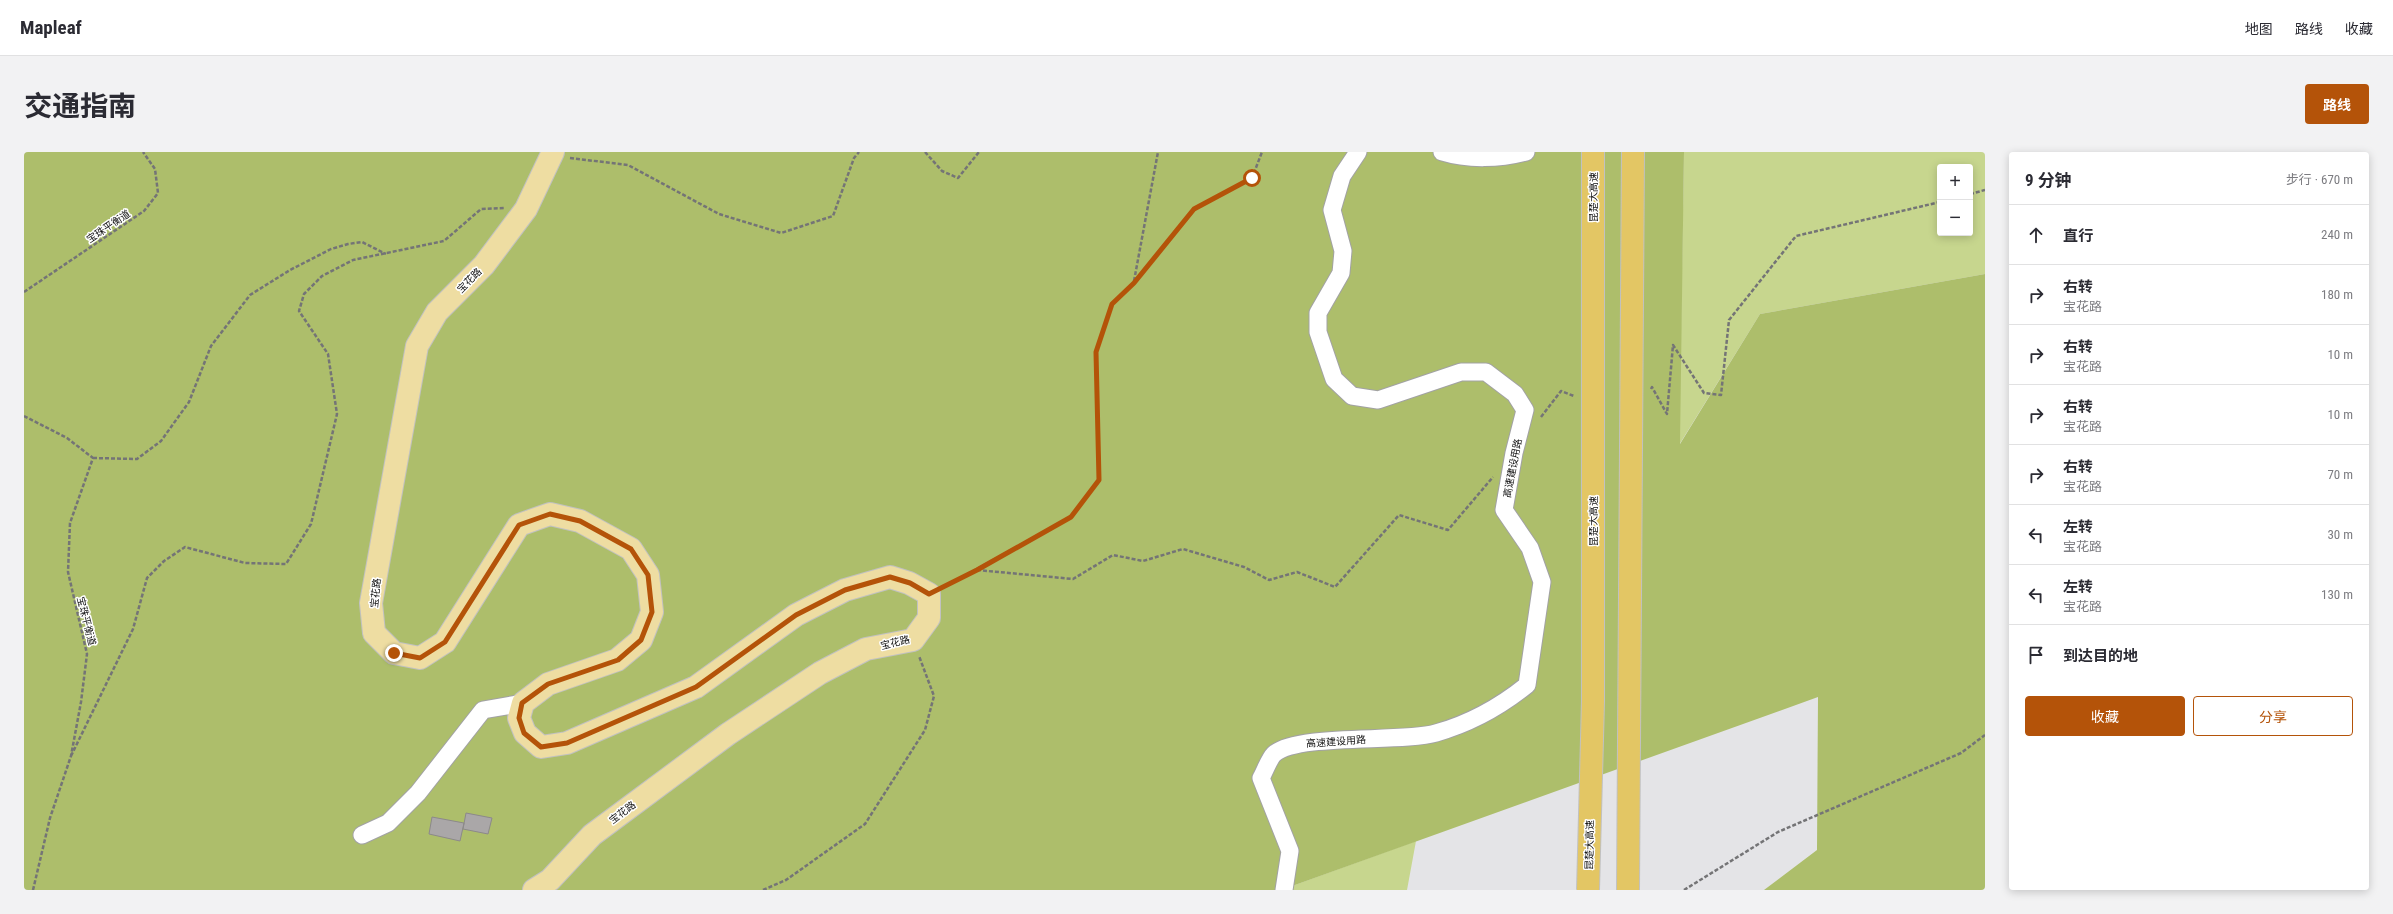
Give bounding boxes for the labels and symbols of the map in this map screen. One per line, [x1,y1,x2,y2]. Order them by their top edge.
route start [1243,169,1261,187]
street label: 昆楚大高速 [1588,172,1599,222]
street label: 宝珠平衡道 [84,208,132,245]
street label: 宝花路 [455,266,484,295]
street label: 高速建设用路 [1501,438,1524,499]
street label: 昆楚大高速 [1588,496,1599,546]
street label: 宝花路 [368,578,383,609]
street label: 宝珠平衡道 [75,596,98,647]
street label: 宝花路 [879,634,911,651]
route end [385,644,403,662]
street label: 高速建设用路 [1306,734,1366,749]
street label: 宝花路 [607,799,638,826]
street label: 昆楚大高速 [1584,820,1595,870]

